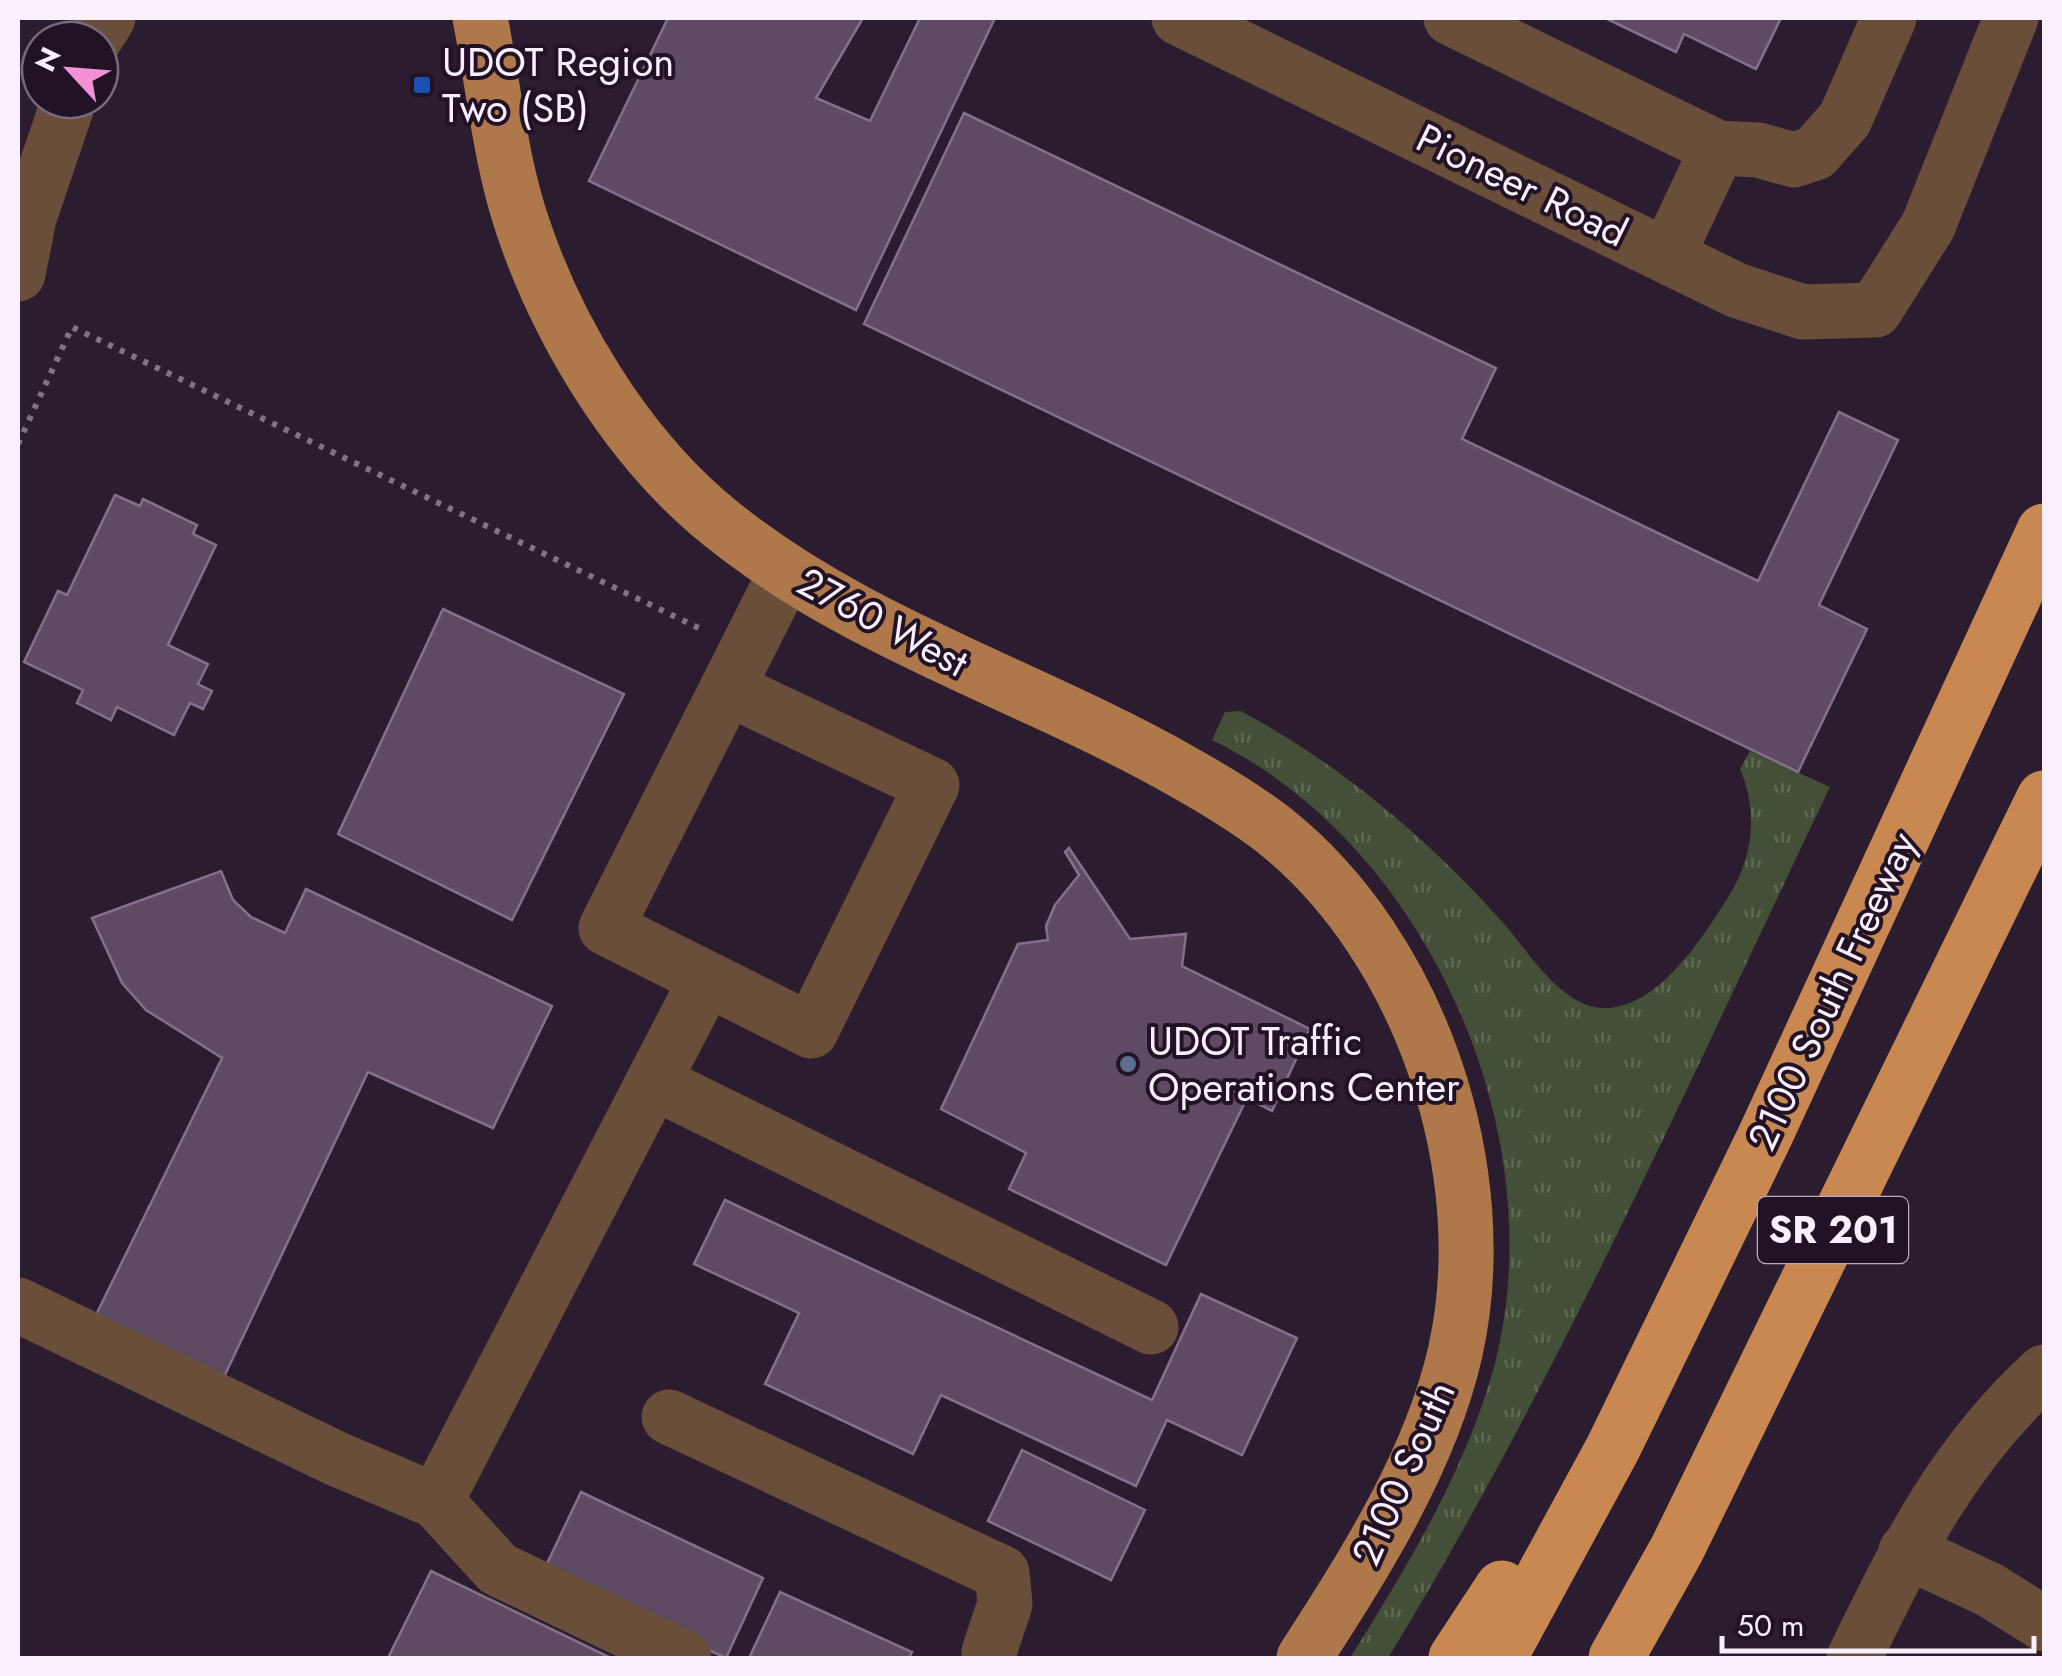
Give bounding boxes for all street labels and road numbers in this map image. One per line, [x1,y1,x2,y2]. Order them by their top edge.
street label: Pioneer Road [1407,109,1637,261]
street label: 2760 West [787,553,979,691]
street label: 2100 South Freeway [1733,822,1931,1160]
road number: SR 201 [1758,1197,1908,1263]
street label: 2100 South [1337,1372,1469,1574]

